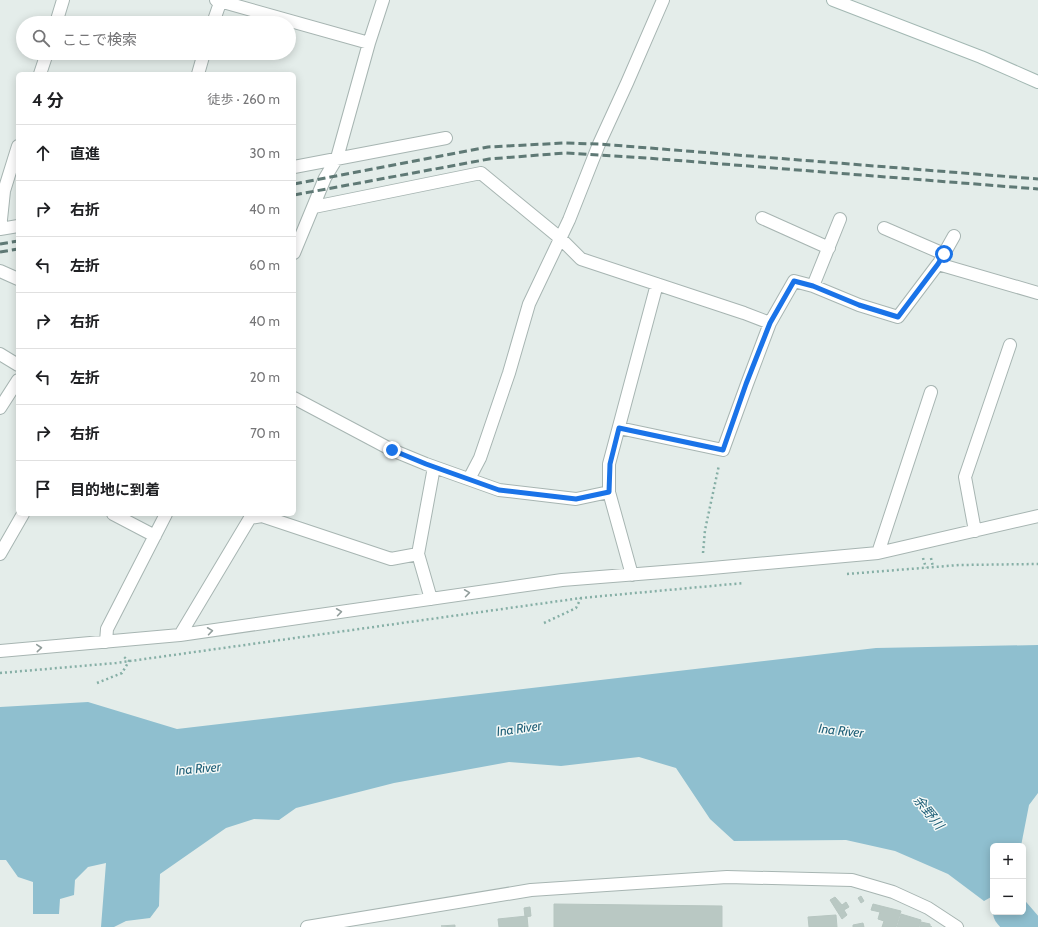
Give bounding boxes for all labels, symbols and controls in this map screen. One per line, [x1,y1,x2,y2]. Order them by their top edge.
search box [16,16,296,60]
icon: search [30,27,52,49]
text: ここで検索 [62,31,137,49]
text: 4 分 [32,90,63,110]
text: 徒歩 · 260 m [207,91,280,107]
icon: ahead [32,142,54,164]
text: 直進 [70,145,100,163]
text: 30 m [250,145,280,161]
icon: right [32,198,54,220]
text: 右折 [70,201,100,219]
text: 40 m [249,201,280,217]
route start [935,245,953,263]
icon: left [32,254,54,276]
text: 左折 [70,257,100,275]
text: 60 m [249,257,280,273]
icon: right [32,310,54,332]
text: 右折 [70,313,100,331]
text: 40 m [249,313,280,329]
icon: left [32,366,54,388]
text: 左折 [70,369,100,387]
text: 20 m [250,369,280,385]
icon: right [32,422,54,444]
text: 右折 [70,425,100,443]
text: 70 m [250,425,280,441]
route end [383,441,401,459]
icon: arrive [32,478,54,500]
text: 目的地に到着 [70,481,160,499]
one-way arrow [464,589,470,598]
one-way arrow [336,608,342,617]
one-way arrow [207,627,213,636]
one-way arrow [36,643,42,652]
water label: Ina River [496,717,543,739]
water label: Ina River [818,720,865,740]
water label: Ina River [175,758,222,778]
water label: 余野川 [911,792,949,834]
map controls [990,843,1026,915]
button: + [990,843,1026,879]
button: − [990,879,1026,915]

